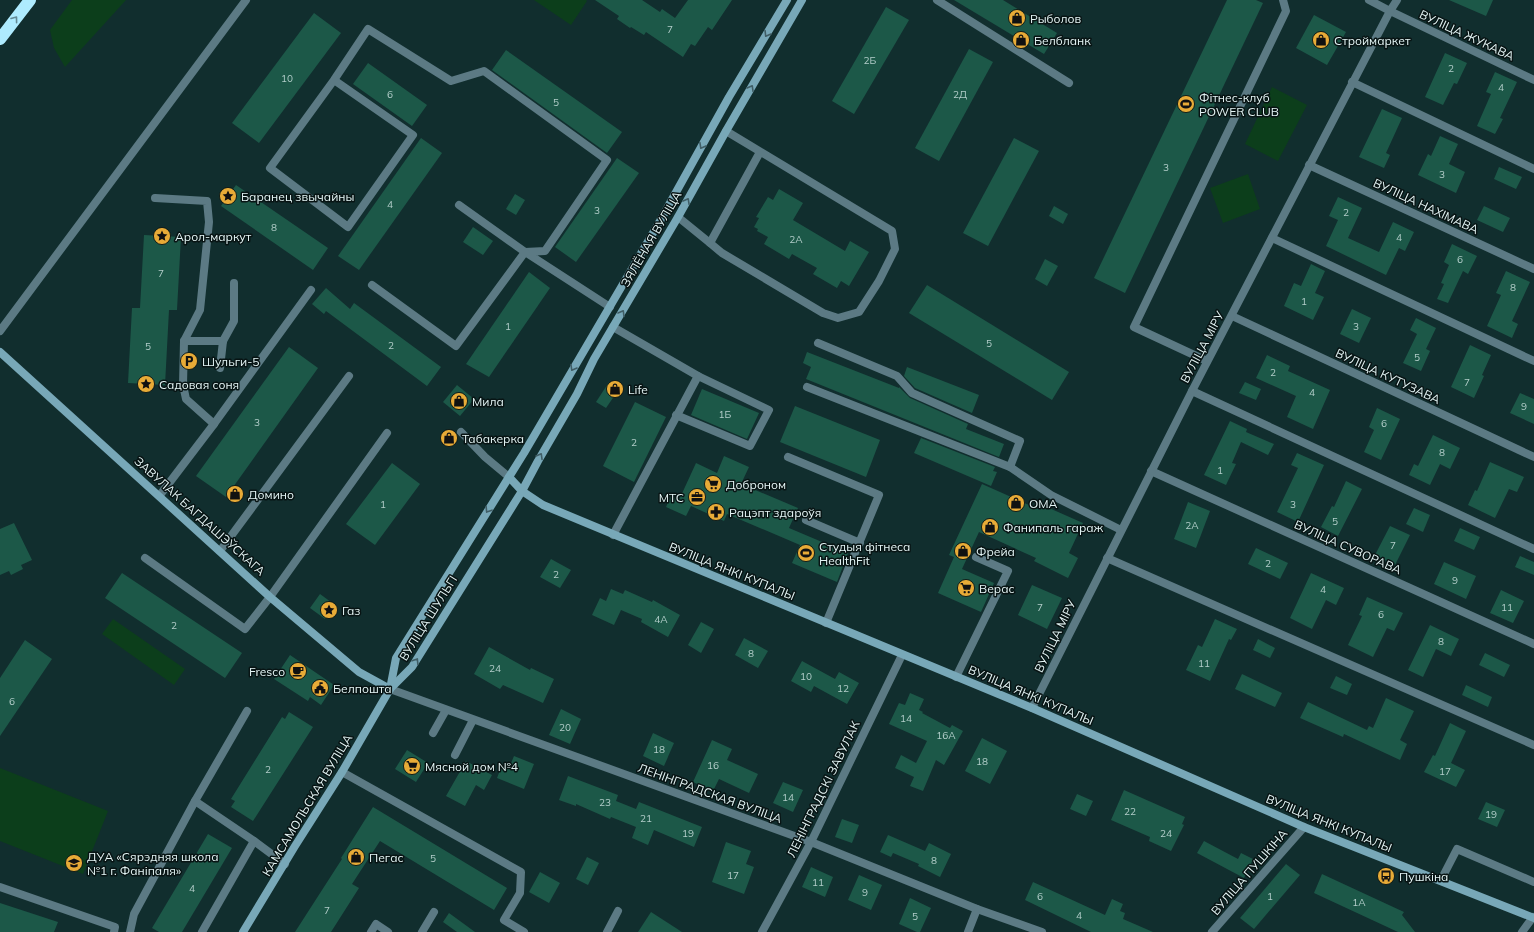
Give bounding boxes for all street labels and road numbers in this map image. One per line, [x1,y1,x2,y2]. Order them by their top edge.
street label: ВУЛІЦА ЖУКАВА [1417,6,1517,64]
street label: ВУЛІЦА НАХІМАВА [1371,175,1481,237]
street label: ЗЯЛЁНАЯ ВУЛІЦА [617,188,685,290]
street label: ВУЛІЦА МІРУ [1177,309,1227,385]
street label: ВУЛІЦА КУТУЗАВА [1333,345,1443,407]
street label: ЗАВУЛАК БАГДАШЭЎСКАГА [132,453,269,579]
street label: ВУЛІЦА СУВОРАВА [1292,517,1404,577]
street label: ВУЛІЦА ЯНКІ КУПАЛЫ [667,539,797,603]
street label: ВУЛІЦА ШУЛЬГІ [396,573,460,663]
street label: ВУЛІЦА МІРУ [1031,597,1079,675]
street label: ВУЛІЦА ЯНКІ КУПАЛЫ [966,662,1096,728]
street label: ЛЕНІНГРАДСКІ ЗАВУЛАК [783,718,863,860]
street label: КАМСАМОЛЬСКАЯ ВУЛІЦА [259,731,355,879]
street label: ЛЕНІНГРАДСКАЯ ВУЛІЦА [636,760,784,826]
street label: ВУЛІЦА ЯНКІ КУПАЛЫ [1264,791,1394,855]
street label: ВУЛІЦА ПУШКІНА [1208,826,1290,918]

